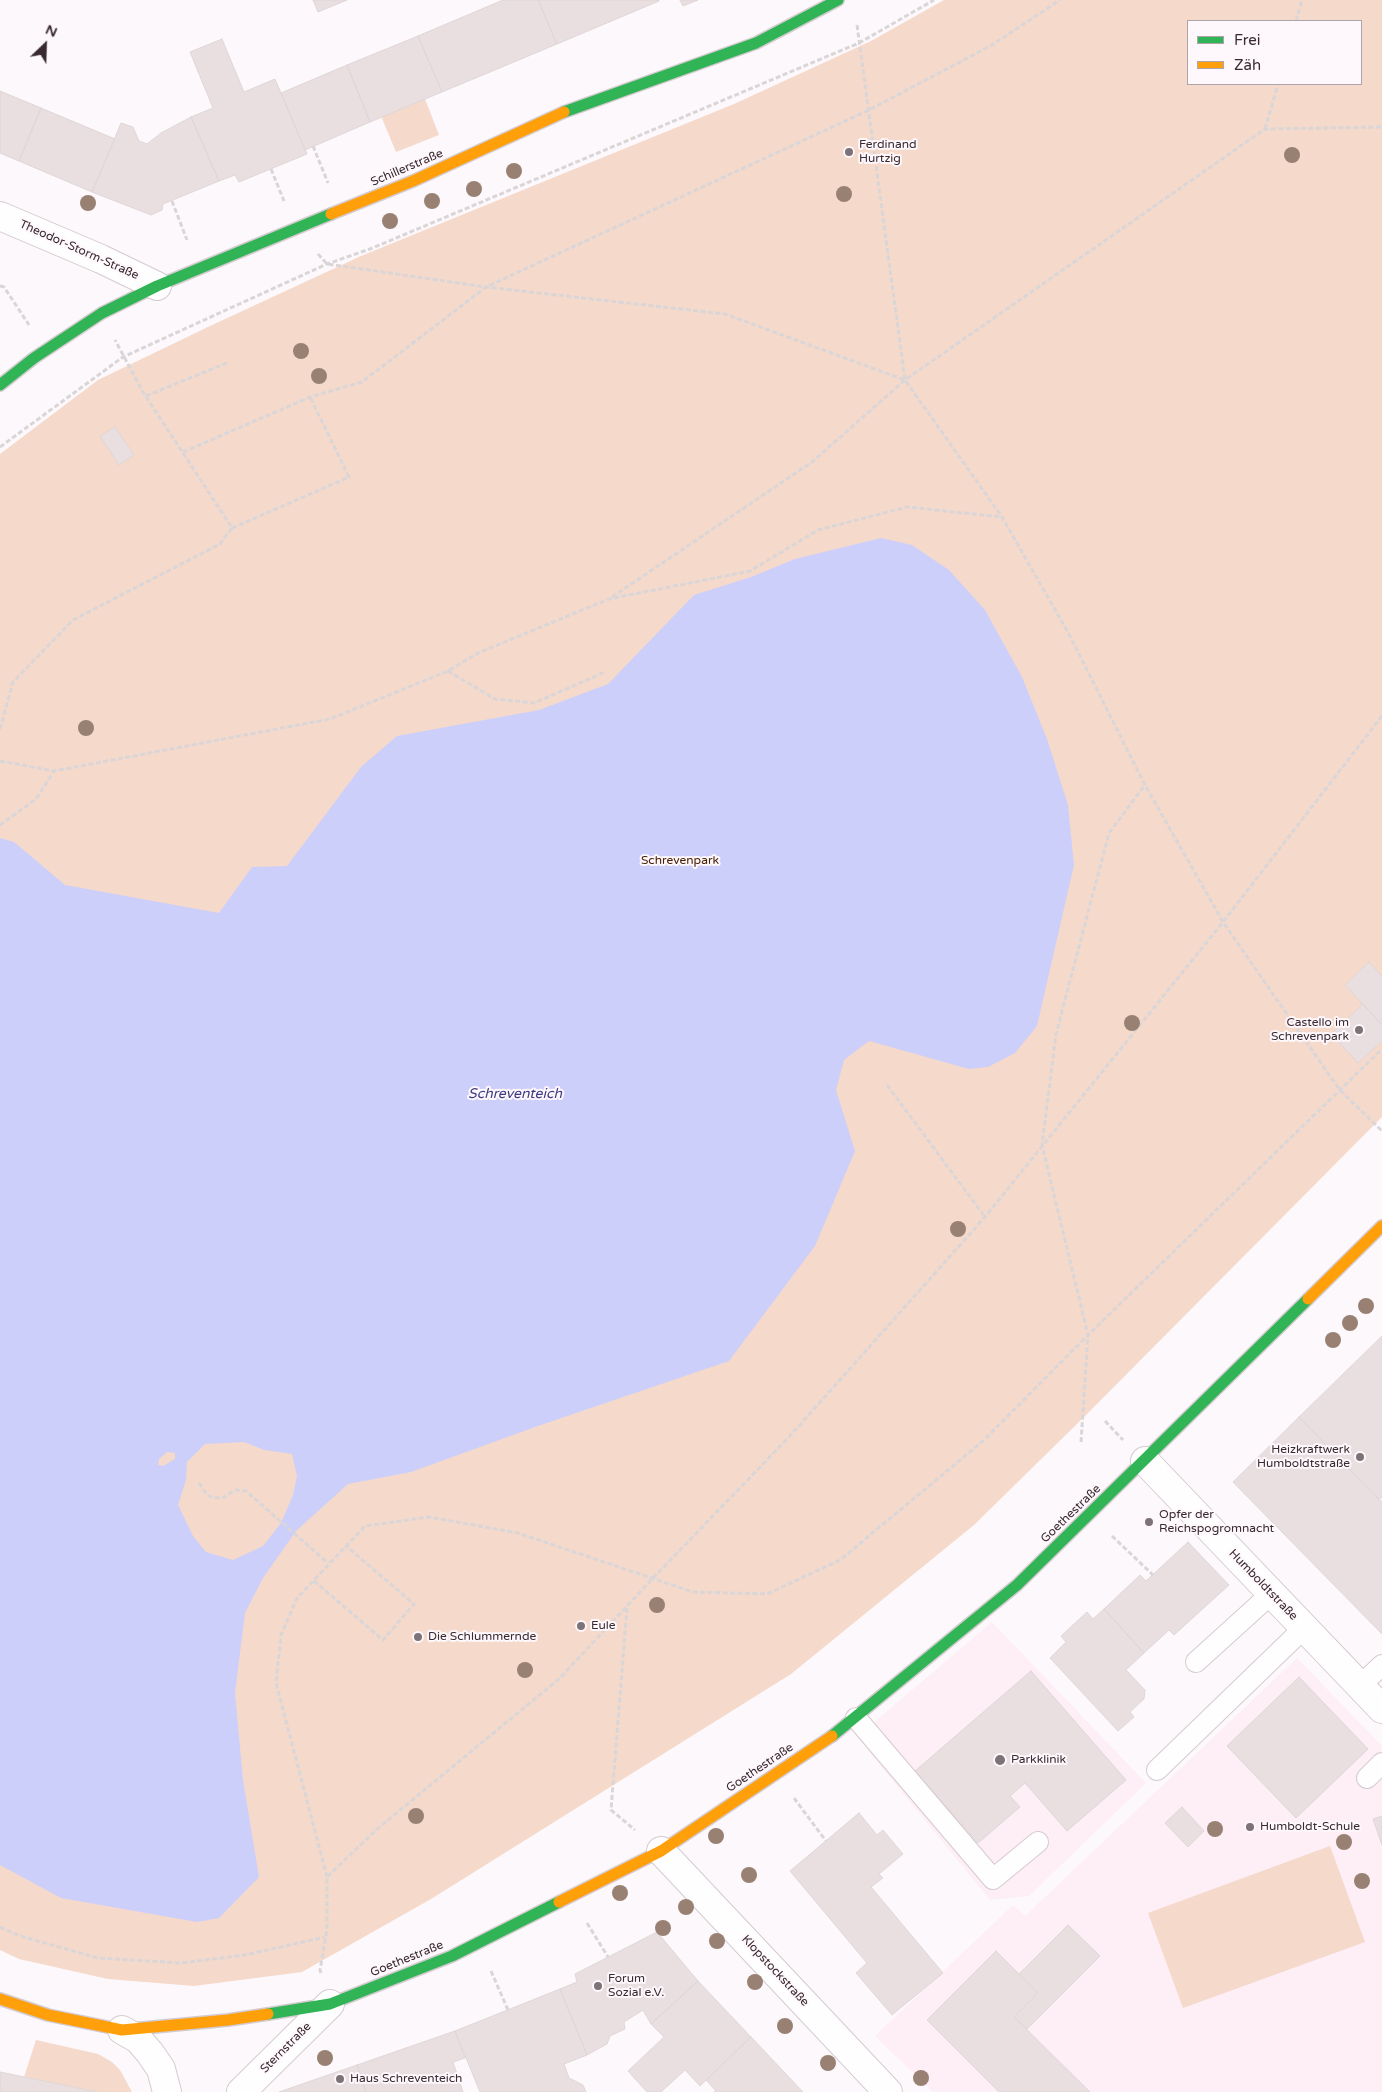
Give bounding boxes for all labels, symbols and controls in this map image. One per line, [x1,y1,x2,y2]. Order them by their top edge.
north arrow [20,20,70,70]
legend [1187,20,1362,85]
text: N [43,21,60,41]
text: Frei [1234,31,1260,49]
text: Zäh [1234,56,1261,74]
place label: Ferdinand Hurtzig [859,138,917,166]
street label: Schillerstraße [369,146,445,190]
marker: Ferdinand Hurtzig [843,146,855,158]
street label: Theodor-Storm-Straße [17,217,141,283]
park label: Schrevenpark [641,854,719,868]
place label: Castello im Schrevenpark [1271,1016,1349,1044]
marker: Castello im Schrevenpark [1353,1024,1365,1036]
water label: Schreventeich [468,1086,562,1102]
place label: Heizkraftwerk Humboldtstraße [1257,1443,1350,1471]
marker: Heizkraftwerk Humboldtstraße [1354,1451,1366,1463]
street label: Goethestraße [1038,1482,1104,1546]
place label: Opfer der Reichspogromnacht [1159,1508,1274,1536]
marker: Opfer der Reichspogromnacht [1143,1516,1155,1528]
street label: Humboldtstraße [1226,1547,1300,1623]
place label: Eule [591,1619,616,1633]
marker: Eule [575,1620,587,1632]
place label: Die Schlummernde [428,1630,536,1644]
marker: Die Schlummernde [412,1631,424,1643]
street label: Goethestraße [724,1740,796,1796]
marker: Parkklinik [993,1753,1007,1767]
place label: Parkklinik [1011,1753,1066,1767]
place label: Humboldt-Schule [1260,1820,1360,1834]
marker: Humboldt-Schule [1244,1821,1256,1833]
street label: Klopstockstraße [738,1932,812,2010]
street label: Goethestraße [368,1938,446,1980]
place label: Forum Sozial e.V. [608,1972,664,2000]
marker: Forum Sozial e.V. [592,1980,604,1992]
street label: Sternstraße [258,2020,314,2076]
place label: Haus Schreventeich [350,2072,462,2086]
marker: Haus Schreventeich [334,2073,346,2085]

